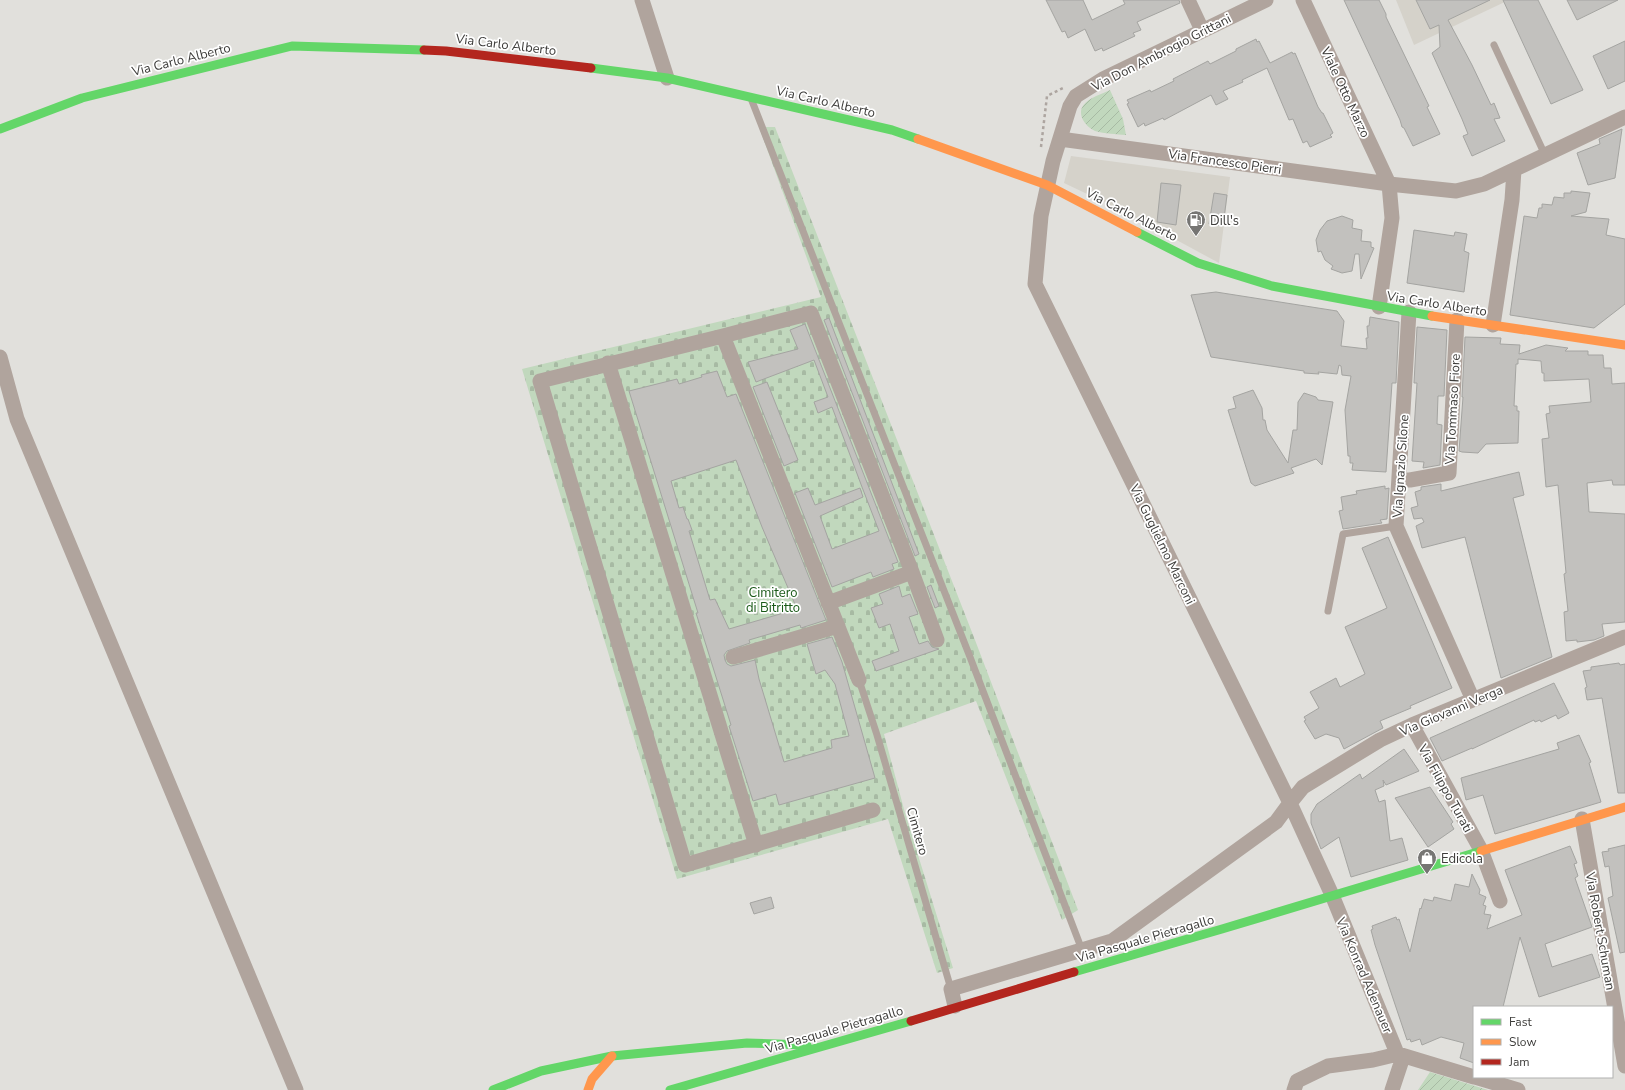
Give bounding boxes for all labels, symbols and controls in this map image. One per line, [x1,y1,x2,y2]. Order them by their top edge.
street label: Via Don Ambrogio Grittani [1088,10,1234,96]
street label: Via Carlo Alberto [454,30,557,60]
street label: Via Carlo Alberto [129,39,233,81]
street label: Viale Otto Marzo [1316,43,1374,141]
street label: Via Carlo Alberto [773,82,877,122]
street label: Via Francesco Pierri [1166,145,1283,179]
street label: Via Carlo Alberto [1081,183,1181,246]
fuel station icon: Dill's [1185,209,1207,237]
place label: Dill's [1210,212,1239,230]
street label: Via Carlo Alberto [1384,287,1488,321]
street label: Via Tommaso Fiore [1441,353,1465,466]
street label: Via Ignazio Silone [1388,414,1414,519]
street label: Via Guglielmo Marconi [1125,480,1199,608]
park label: Cimitero di Bitritto [746,584,800,617]
street label: Via Giovanni Verga [1396,681,1506,741]
street label: Via Filippo Turati [1413,740,1477,836]
street label: Cimitero [902,805,932,857]
shop icon: Edicola [1416,847,1438,875]
place label: Edicola [1441,850,1483,868]
street label: Via Robert Schuman [1581,870,1619,992]
street label: Via Pasquale Pietragallo [1073,911,1216,968]
street label: Via Konrad Adenauer [1331,914,1397,1036]
street label: Via Pasquale Pietragallo [762,1002,905,1059]
legend [1473,1006,1613,1078]
text: Fast [1509,1014,1532,1030]
text: Slow [1509,1034,1537,1050]
text: Jam [1508,1054,1530,1070]

